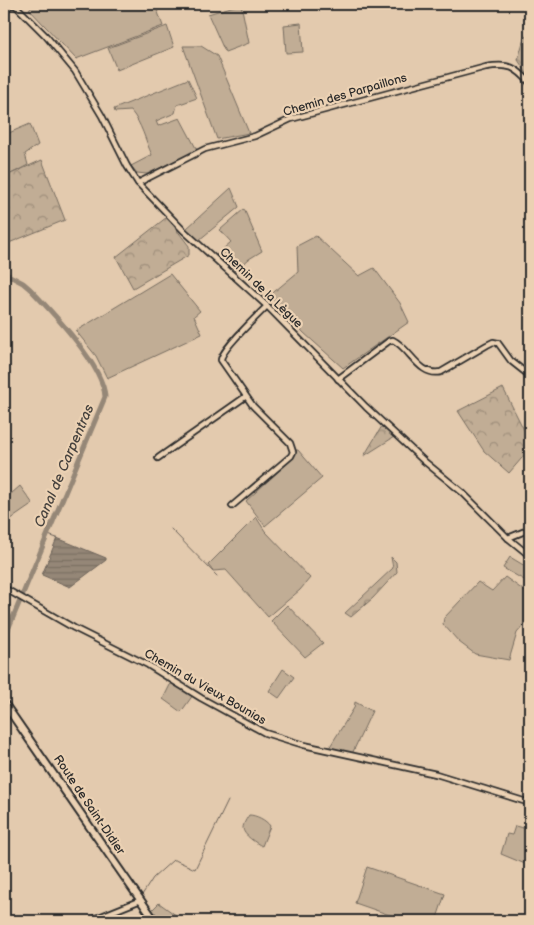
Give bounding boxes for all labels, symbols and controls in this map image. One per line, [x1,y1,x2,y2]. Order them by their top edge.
street label: Chemin des Parpaillons [282,70,409,120]
street label: Chemin de la Lègue [216,245,306,331]
water label: Canal de Carpentras [30,402,98,530]
street label: Chemin du Vieux Bounias [141,646,269,728]
street label: Route de Saint-Didier [50,752,128,858]

